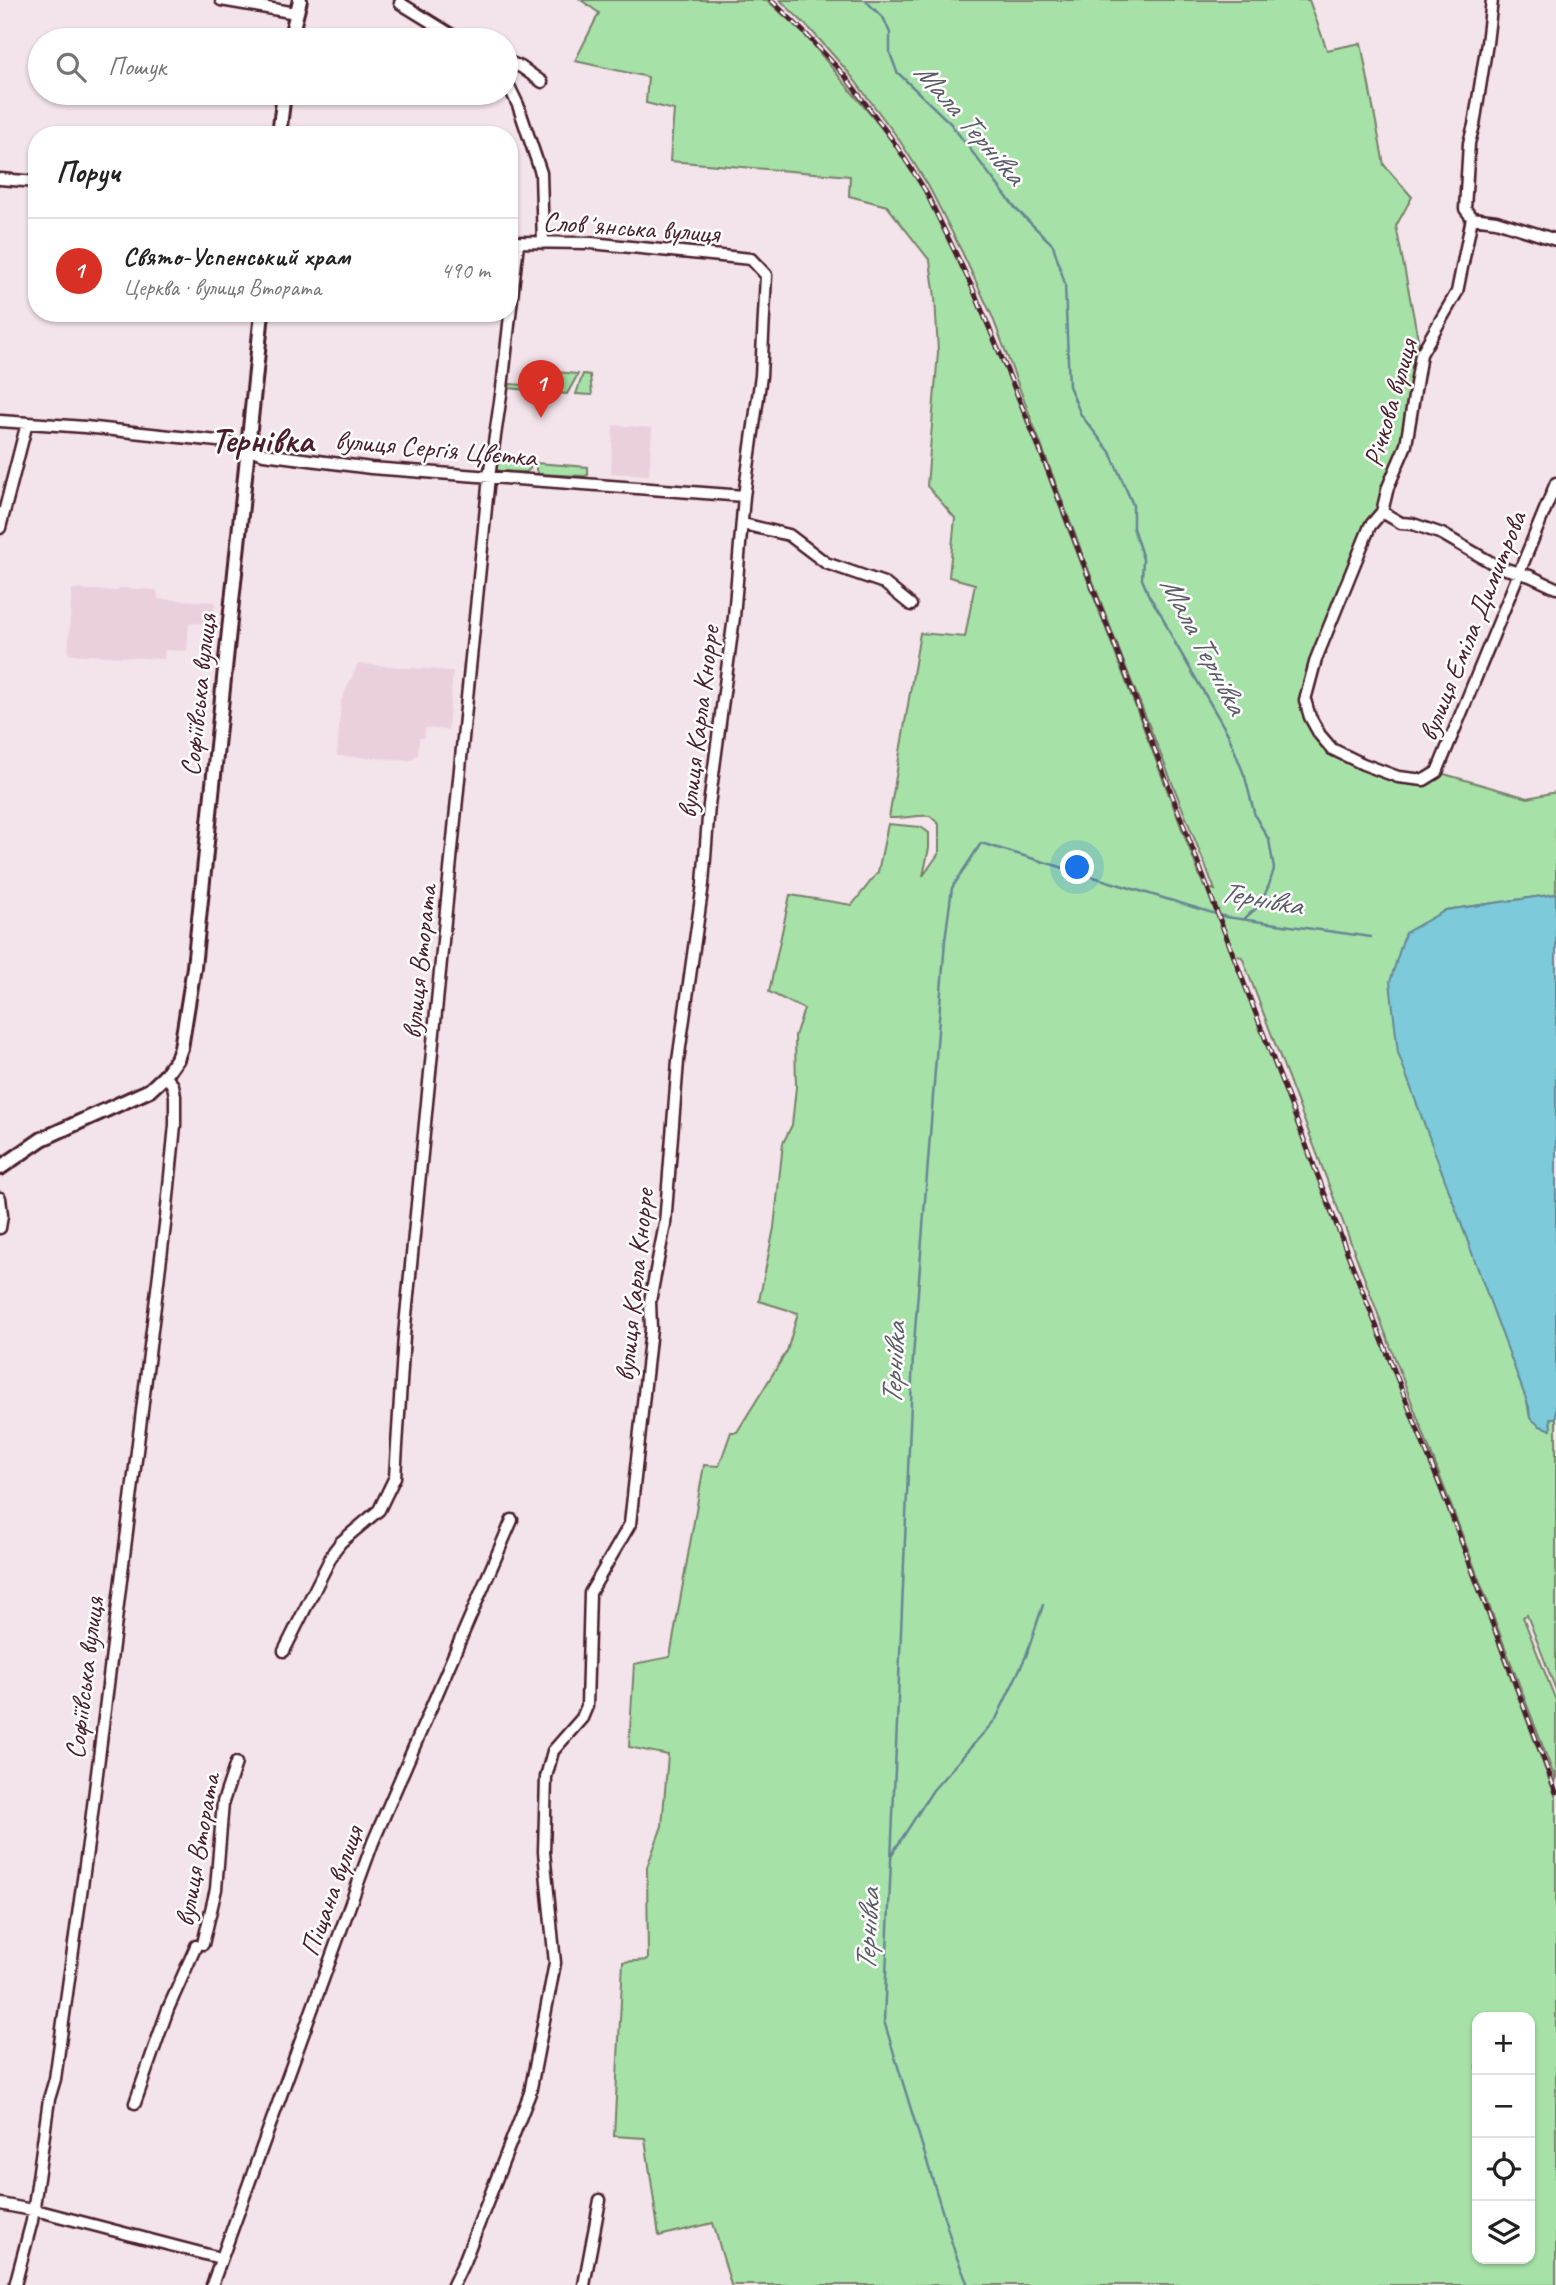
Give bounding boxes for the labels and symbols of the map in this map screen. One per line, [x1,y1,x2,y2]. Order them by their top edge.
water label: Мала Тернівка [906,54,1036,194]
street label: Словʼянська вулиця [542,203,723,251]
street label: Річкова вулиця [1355,333,1426,471]
pin: 1 [518,360,564,418]
district label: Тернівка [211,418,317,463]
street label: вулиця Сергія Цвєтка [334,422,540,474]
street label: вулиця Еміла Димитрова [1410,505,1535,746]
water label: Мала Тернівка [1152,570,1257,723]
street label: Софіївська вулиця [172,611,224,778]
street label: вулиця Карла Кнорре [669,622,727,820]
your location [1060,850,1094,884]
water label: Тернівка [1217,872,1308,924]
street label: вулиця Втората [394,881,445,1041]
street label: вулиця Карла Кнорре [606,1185,662,1383]
water label: Тернівка [872,1319,914,1406]
street label: Софіївська вулиця [57,1594,111,1761]
street label: вулиця Втората [166,1768,228,1929]
street label: Піщана вулиця [291,1819,371,1961]
water label: Тернівка [846,1885,888,1972]

